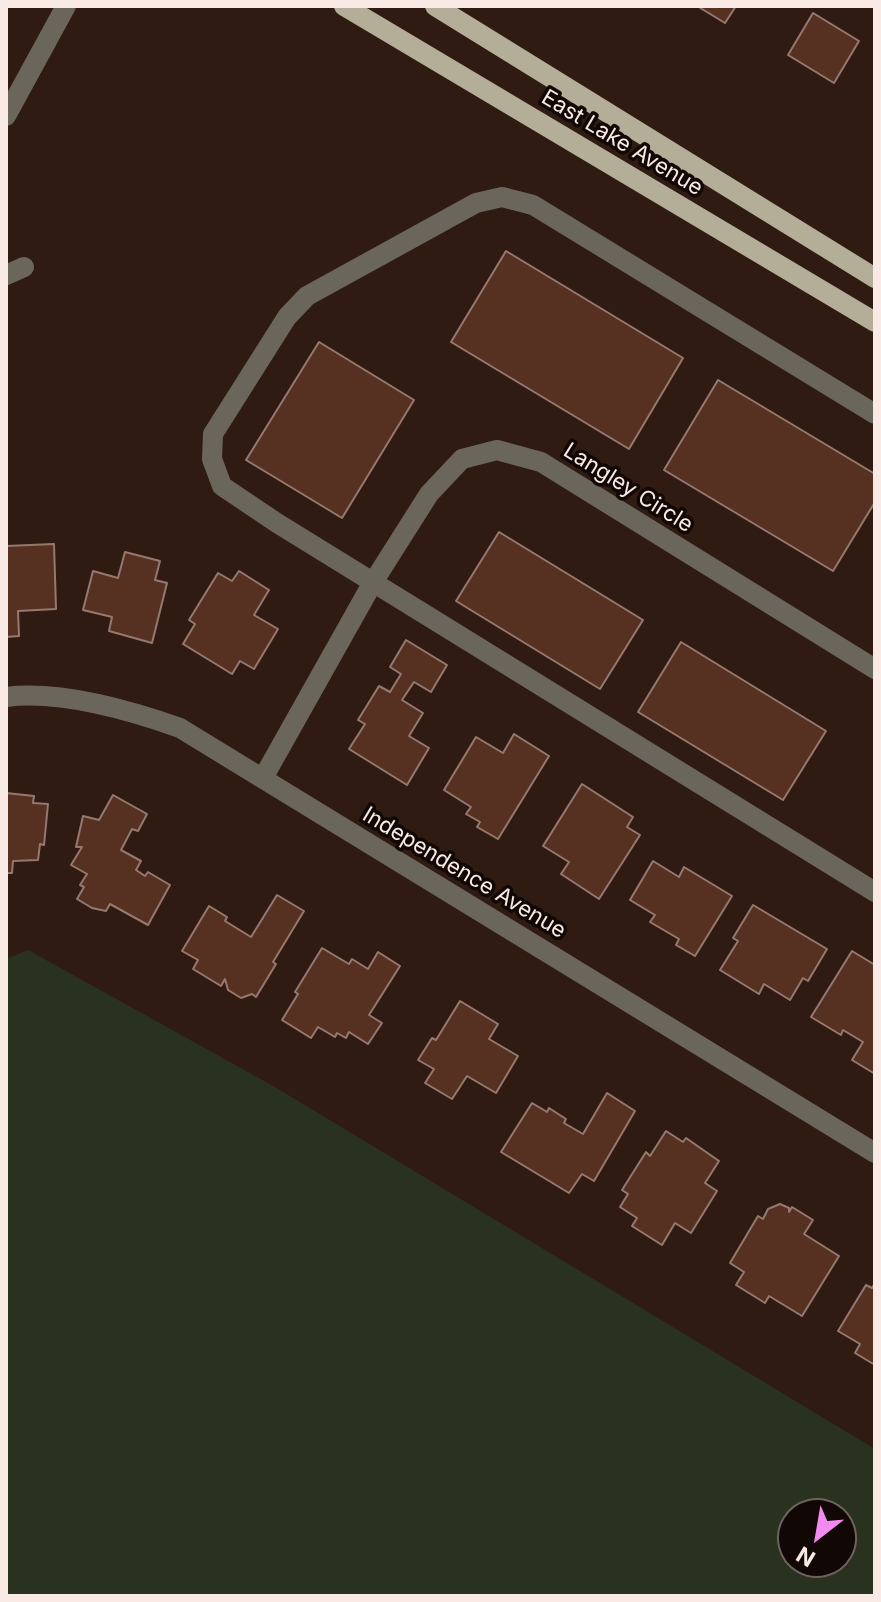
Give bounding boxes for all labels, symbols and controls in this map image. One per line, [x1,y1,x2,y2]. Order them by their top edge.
street label: East Lake Avenue [537,84,707,202]
street label: Langley Circle [558,438,698,538]
street label: Independence Avenue [357,802,571,944]
north arrow [777,1498,857,1578]
text: N [792,1541,820,1572]

